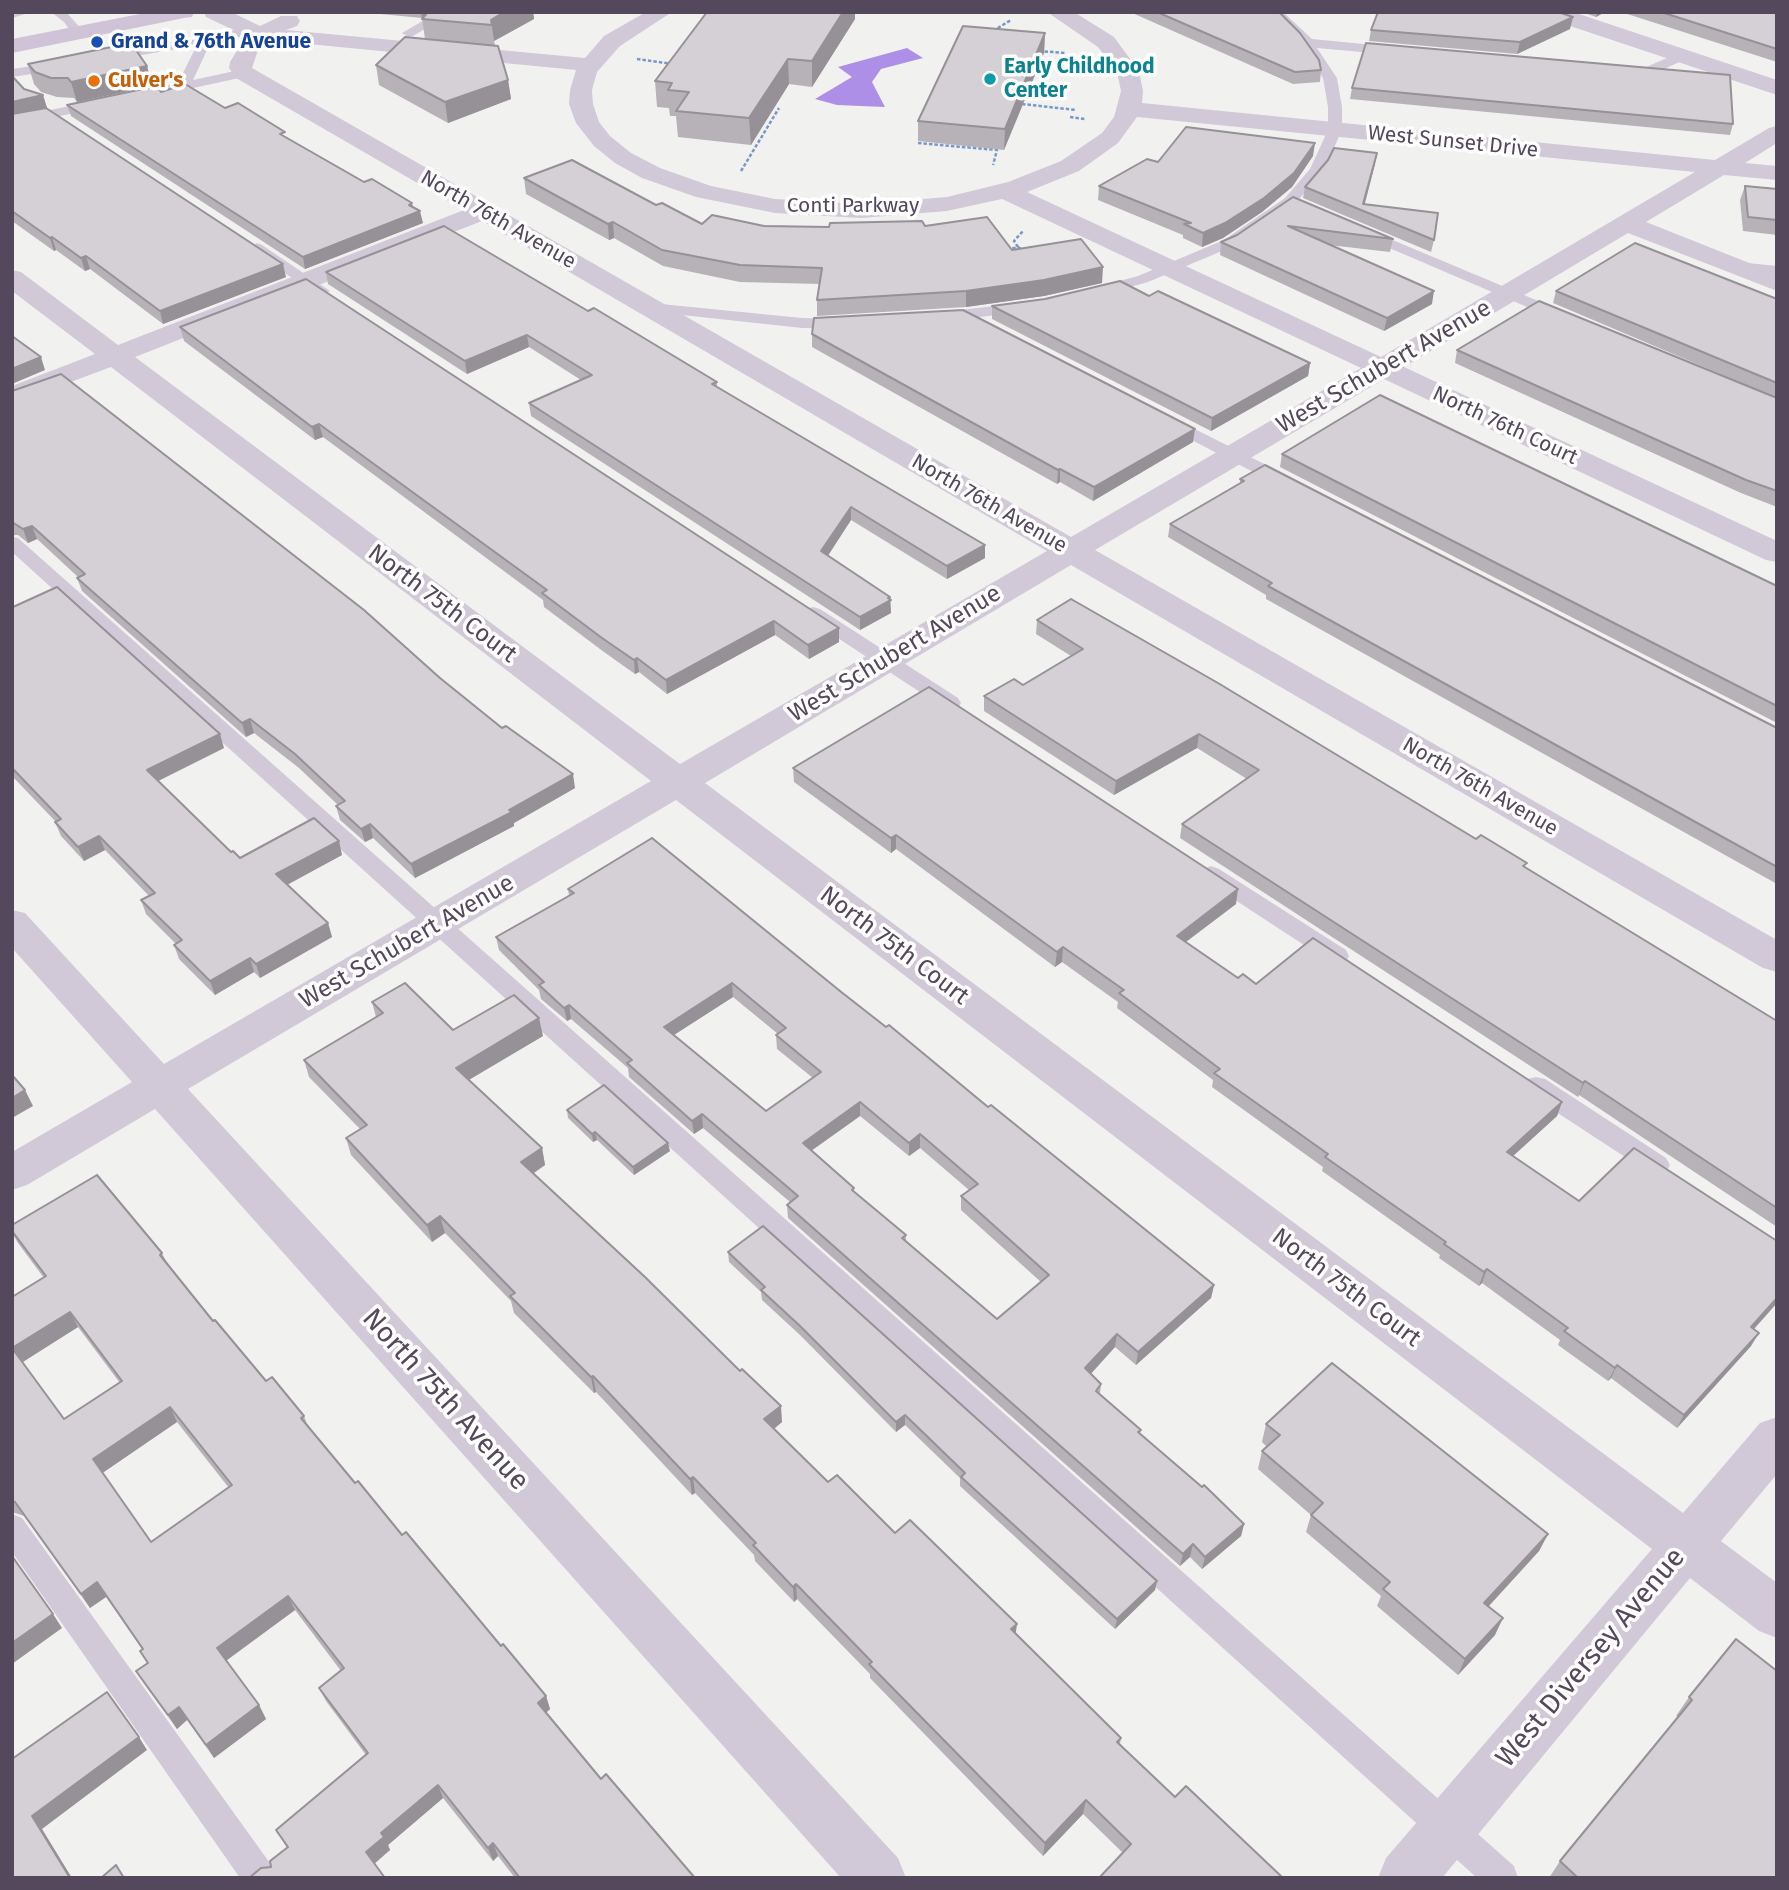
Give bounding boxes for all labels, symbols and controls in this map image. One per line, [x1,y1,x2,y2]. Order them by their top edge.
place label: Grand & 76th Avenue [111,29,311,55]
marker: Grand & 76th Avenue [89,34,105,50]
place label: Early Childhood Center [1004,54,1155,104]
place label: Culver's [108,68,183,94]
marker: Early Childhood Center [982,71,998,87]
marker: Culver's [86,73,102,89]
street label: West Sunset Drive [1367,121,1539,163]
street label: North 76th Avenue [416,165,580,275]
street label: Conti Parkway [787,193,919,219]
street label: West Schubert Avenue [1272,294,1496,440]
street label: North 76th Court [1428,381,1582,471]
street label: North 76th Avenue [907,449,1071,559]
street label: North 75th Court [362,539,522,669]
street label: West Schubert Avenue [784,579,1006,729]
street label: North 76th Avenue [1398,732,1562,842]
street label: West Schubert Avenue [295,869,519,1015]
street label: North 75th Court [814,881,974,1011]
street label: North 75th Court [1266,1223,1426,1353]
street label: North 75th Avenue [355,1302,535,1498]
street label: West Diversey Avenue [1489,1541,1693,1775]

